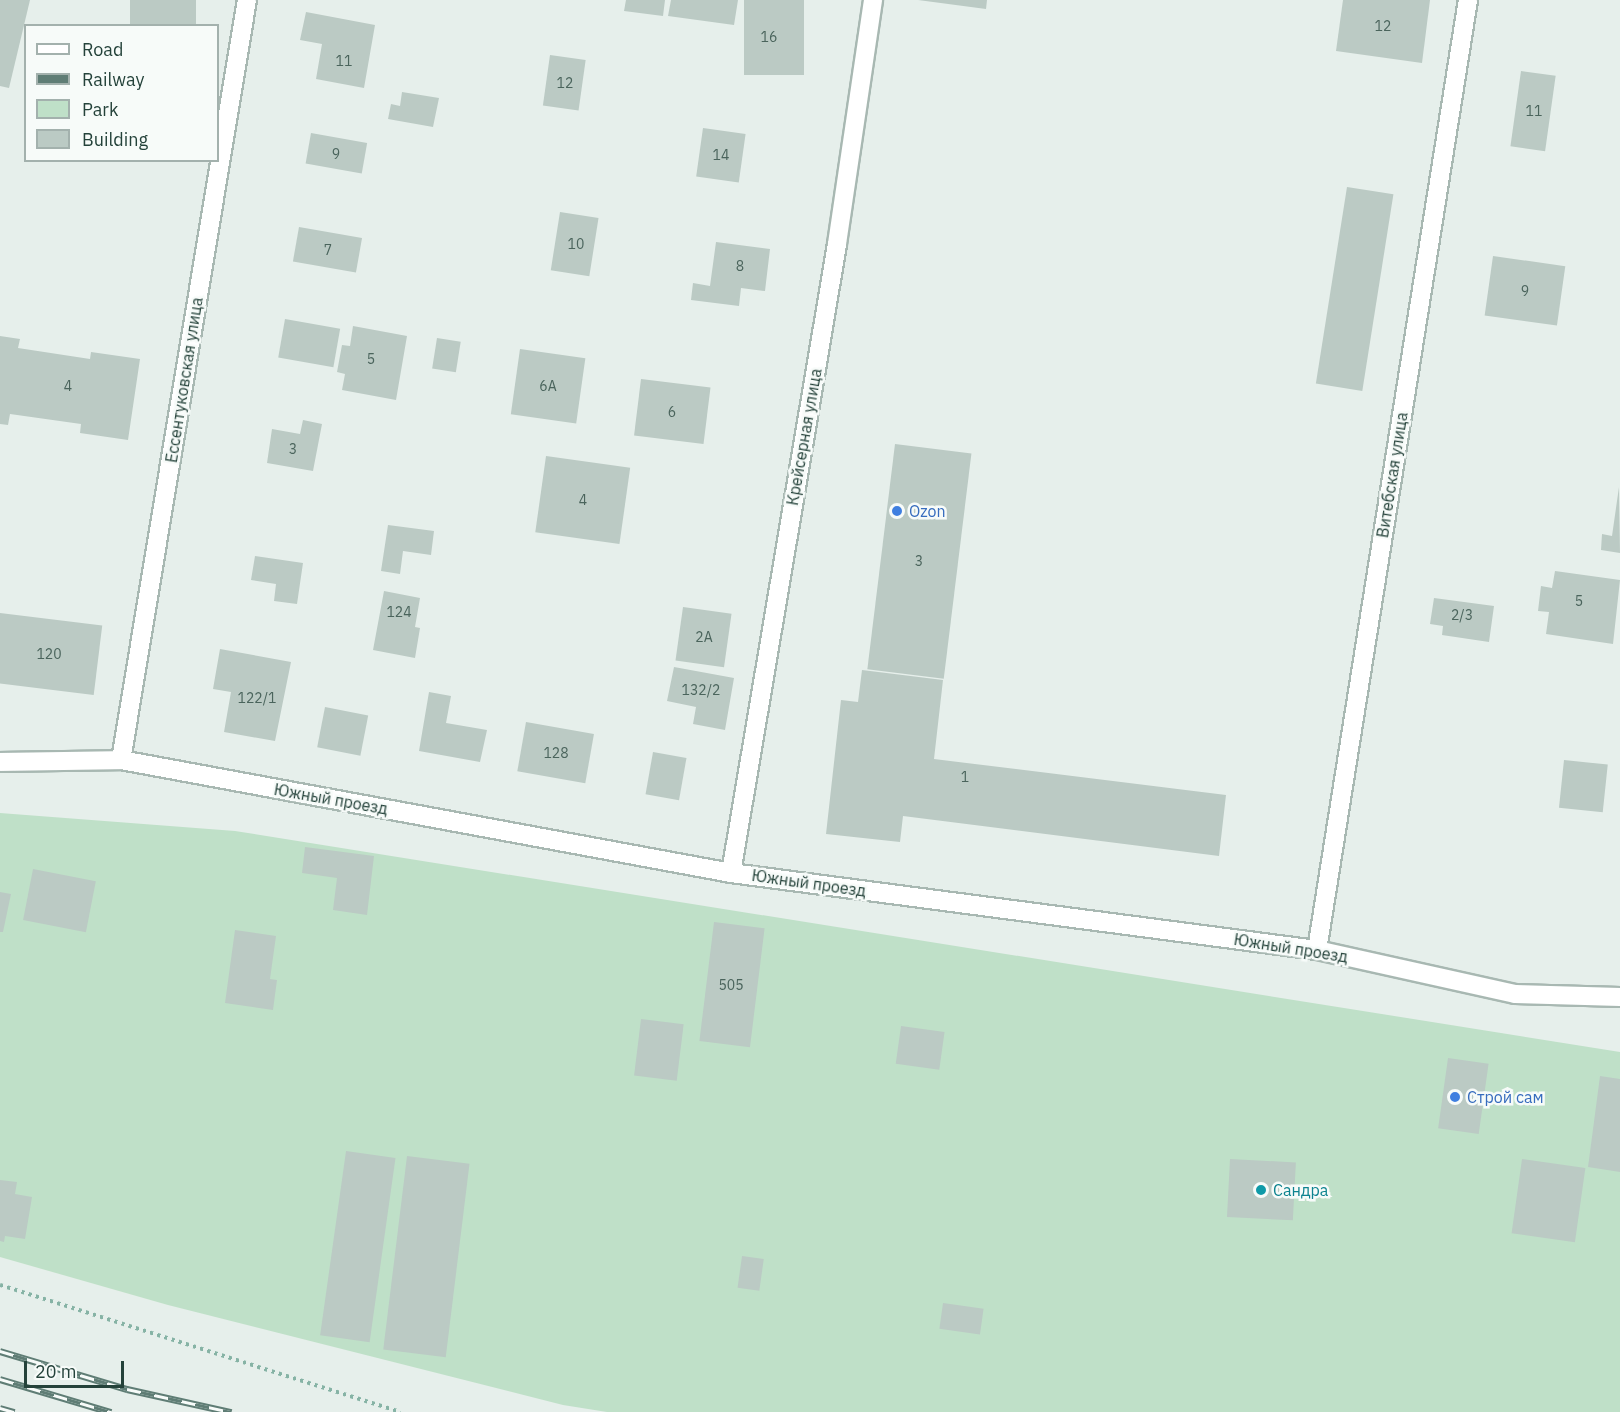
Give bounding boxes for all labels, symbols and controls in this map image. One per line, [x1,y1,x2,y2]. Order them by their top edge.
house number: 12 [1375,18,1391,34]
legend [24,24,219,162]
house number: 16 [761,29,777,45]
text: Road [82,38,123,61]
house number: 11 [336,53,352,69]
text: Railway [82,68,144,91]
house number: 12 [557,75,573,91]
text: Park [82,98,118,121]
house number: 11 [1526,103,1542,119]
text: Building [82,128,148,151]
house number: 9 [332,146,340,162]
house number: 14 [713,147,729,163]
house number: 10 [568,236,584,252]
house number: 7 [324,242,332,258]
house number: 8 [736,258,744,274]
house number: 9 [1521,283,1529,299]
street label: Ессентуковская улица [161,296,207,464]
house number: 5 [367,351,375,367]
street label: Крейсерная улица [783,367,825,507]
house number: 4 [64,378,72,394]
house number: 6А [539,378,557,394]
house number: 6 [668,404,676,420]
street label: Витебская улица [1373,411,1411,539]
house number: 3 [289,441,297,457]
house number: 4 [579,492,587,508]
place label: Ozon [909,501,946,521]
marker: Ozon [890,504,904,518]
house number: 3 [915,553,923,569]
house number: 5 [1575,593,1583,609]
house number: 124 [386,604,412,620]
house number: 2/3 [1451,607,1473,623]
house number: 2А [695,629,713,645]
house number: 120 [36,646,62,662]
house number: 132/2 [682,682,720,698]
house number: 122/1 [238,690,276,706]
house number: 128 [543,745,569,761]
house number: 1 [961,769,969,785]
street label: Южный проезд [273,780,389,818]
street label: Южный проезд [751,865,867,901]
street label: Южный проезд [1233,929,1349,967]
house number: 505 [718,977,744,993]
place label: Строй сам [1467,1087,1544,1107]
marker: Строй сам [1448,1090,1462,1104]
place label: Сандра [1273,1180,1328,1200]
marker: Сандра [1254,1183,1268,1197]
scale bar [27,1349,128,1387]
text: 20 m [35,1360,77,1383]

